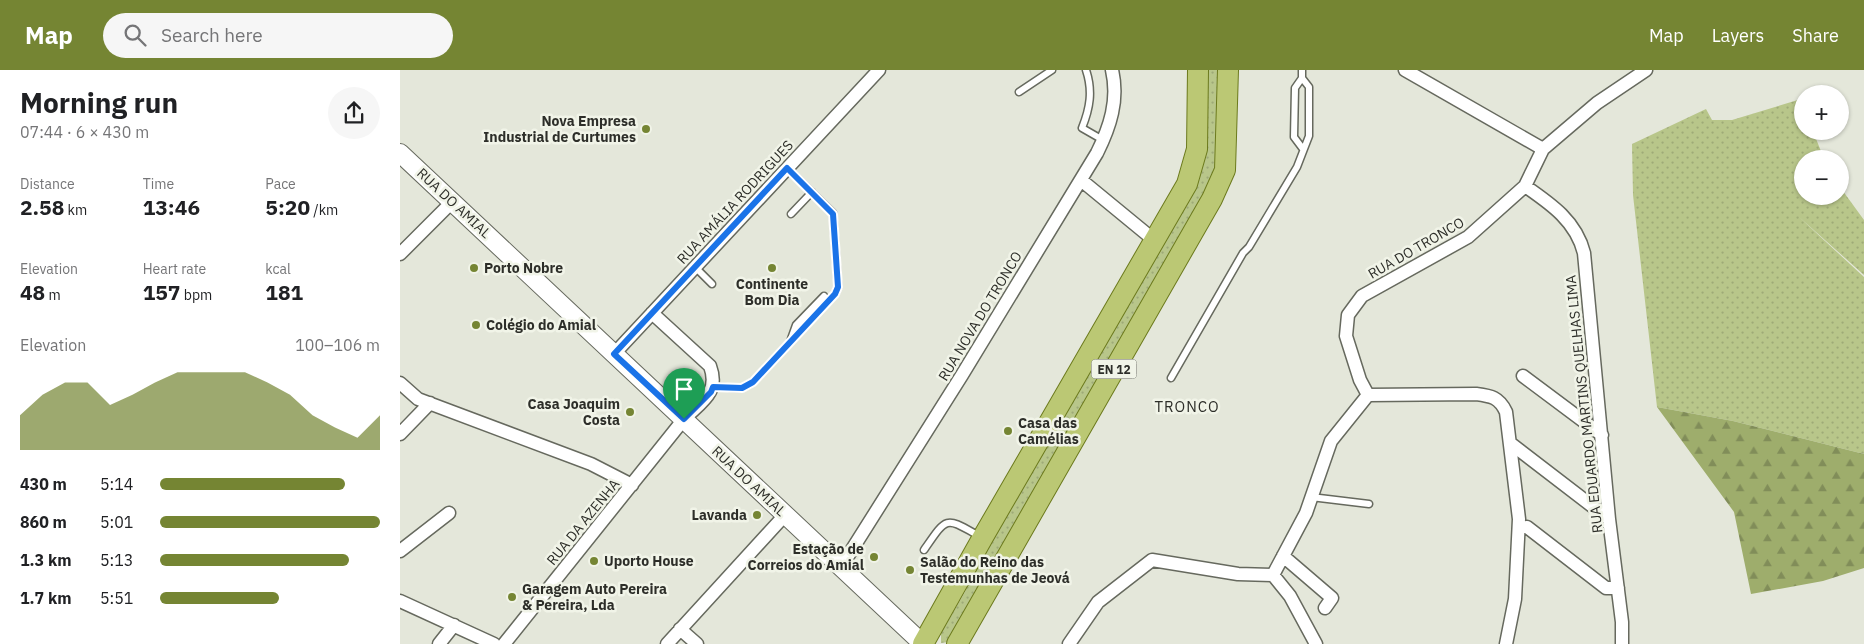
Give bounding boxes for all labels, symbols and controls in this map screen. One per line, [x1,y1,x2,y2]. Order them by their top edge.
search box [103,13,453,58]
text: Map [25,19,73,51]
icon: search [121,21,149,49]
text: Search here [161,23,263,47]
text: Map [1649,24,1684,47]
text: Layers [1712,24,1764,47]
text: Share [1792,24,1839,47]
text: Morning run [20,84,178,121]
map controls [1794,85,1849,205]
button: + [1794,85,1849,140]
button: share [328,87,380,139]
place label: Nova Empresa Industrial de Curtumes [483,112,636,146]
text: 07:44 · 6 × 430 m [20,122,149,142]
marker: Nova Empresa Industrial de Curtumes [640,123,652,135]
street label: RUA AMÁLIA RODRIGUES [672,136,797,268]
button: − [1794,150,1849,205]
street label: RUA DO AMIAL [413,164,495,242]
text: Distance [20,175,75,193]
text: Time [143,175,174,193]
text: Pace [265,175,296,193]
text: 2.58 [20,193,64,221]
text: 13:46 [143,193,200,221]
text: 5:20 [265,193,310,221]
text: km [64,201,87,219]
text: /km [310,201,338,219]
street label: RUA DO TRONCO [1365,213,1467,283]
street label: RUA NOVA DO TRONCO [934,248,1026,384]
place label: Porto Nobre [484,259,563,277]
text: Elevation [20,260,78,278]
text: Heart rate [143,260,206,278]
text: kcal [265,260,291,278]
marker: Porto Nobre [468,262,480,274]
marker: Continente Bom Dia [766,262,778,274]
street label: RUA EDUARDO MARTINS QUELHAS LIMA [1561,274,1607,534]
place label: Continente Bom Dia [736,275,808,309]
text: 48 [20,278,45,306]
text: 157 [143,278,180,306]
text: 181 [265,278,303,306]
text: m [45,286,61,304]
text: bpm [180,286,212,304]
place label: Colégio do Amial [486,316,596,334]
marker: Colégio do Amial [470,319,482,331]
text: Elevation [20,335,86,355]
text: 100–106 m [295,335,380,355]
road number: EN 12 [1092,360,1136,378]
pin [663,368,705,419]
icon: arrive [670,375,698,403]
place label: Casa Joaquim Costa [528,395,620,429]
district label: TRONCO [1155,397,1220,416]
marker: Casa Joaquim Costa [624,406,636,418]
place label: Casa das Camélias [1018,414,1079,448]
marker: Casa das Camélias [1002,425,1014,437]
street label: RUA DO AMIAL [708,442,790,520]
text: 430 m [20,474,67,494]
text: 5:14 [100,474,133,494]
street label: RUA DA AZENHA [543,475,623,569]
place label: Lavanda [692,506,747,524]
marker: Lavanda [751,509,763,521]
text: 860 m [20,512,67,532]
text: 5:01 [100,512,133,532]
place label: Estação de Correios do Amial [748,540,864,574]
text: 1.3 km [20,550,71,570]
text: 5:13 [100,550,133,570]
marker: Estação de Correios do Amial [868,551,880,563]
place label: Uporto House [604,552,694,570]
place label: Salão do Reino das Testemunhas de Jeová [920,553,1070,587]
marker: Uporto House [588,555,600,567]
marker: Salão do Reino das Testemunhas de Jeová [904,564,916,576]
place label: Garagem Auto Pereira & Pereira, Lda [522,580,667,614]
text: 1.7 km [20,588,71,608]
text: 5:51 [100,588,133,608]
marker: Garagem Auto Pereira & Pereira, Lda [506,591,518,603]

